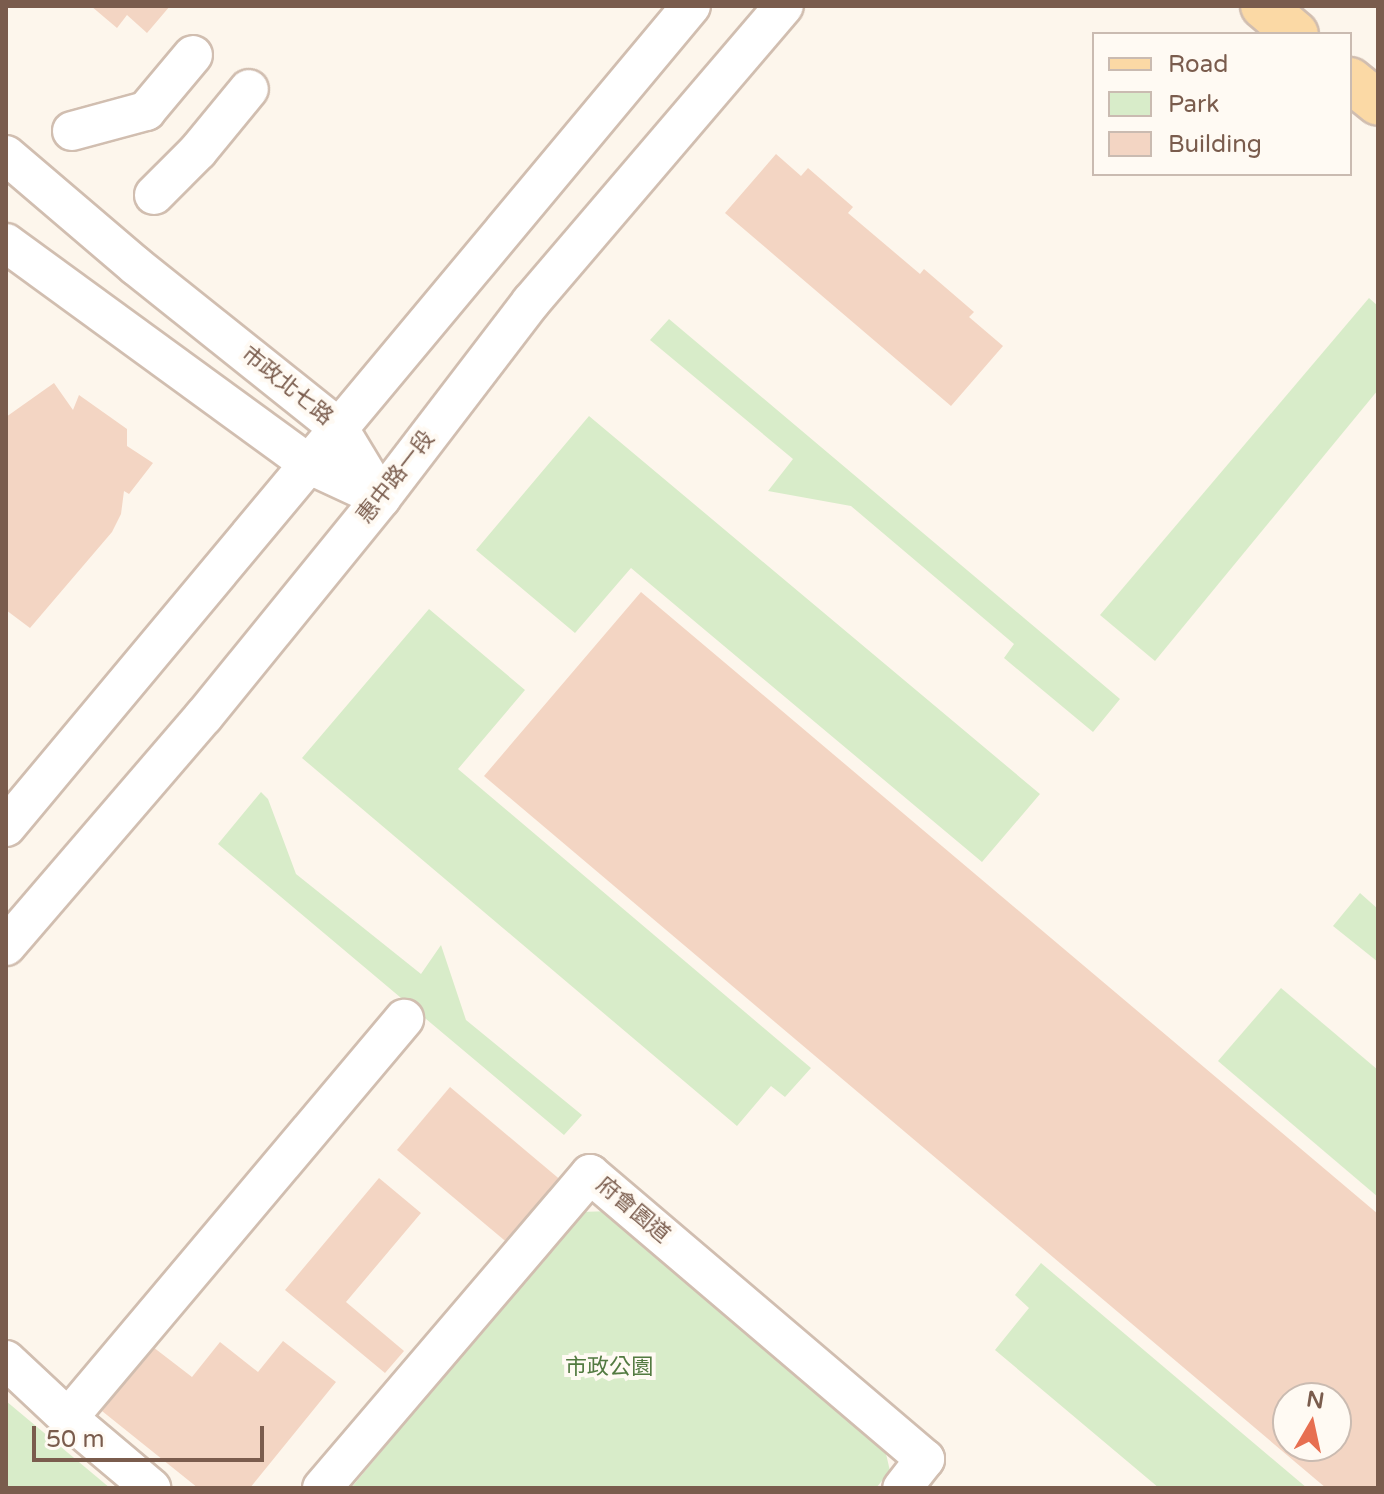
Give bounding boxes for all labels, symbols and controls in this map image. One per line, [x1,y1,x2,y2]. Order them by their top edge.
legend [1092,32,1352,176]
text: Road [1168,50,1228,79]
text: Park [1168,90,1219,119]
text: Building [1168,130,1262,159]
street label: 市政北七路 [236,341,338,431]
street label: 惠中路一段 [352,426,440,528]
street label: 府會園道 [591,1172,675,1248]
park label: 市政公園 [565,1355,653,1381]
north arrow [1272,1382,1352,1462]
text: N [1305,1386,1326,1414]
scale bar [36,1410,268,1460]
text: 50 m [46,1425,104,1454]

